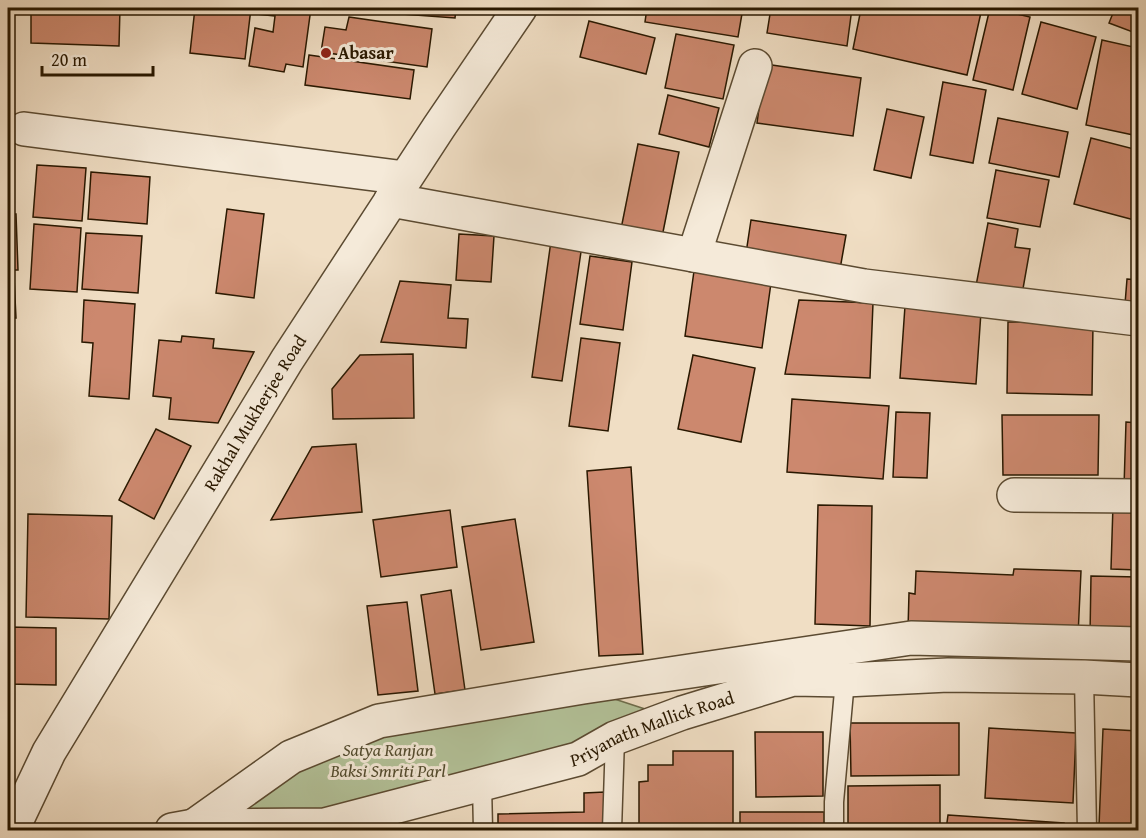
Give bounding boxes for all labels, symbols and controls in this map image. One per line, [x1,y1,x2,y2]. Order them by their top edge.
scale bar [42,39,153,77]
place label: Abasar [338,39,395,66]
text: 20 m [51,46,87,73]
marker: Abasar [319,46,333,60]
street label: Rakhal Mukherjee Road [197,329,313,496]
street label: Priyanath Mallick Road [567,684,738,773]
park label: Satya Ranjan Baksi Smriti Parl [329,736,446,784]

